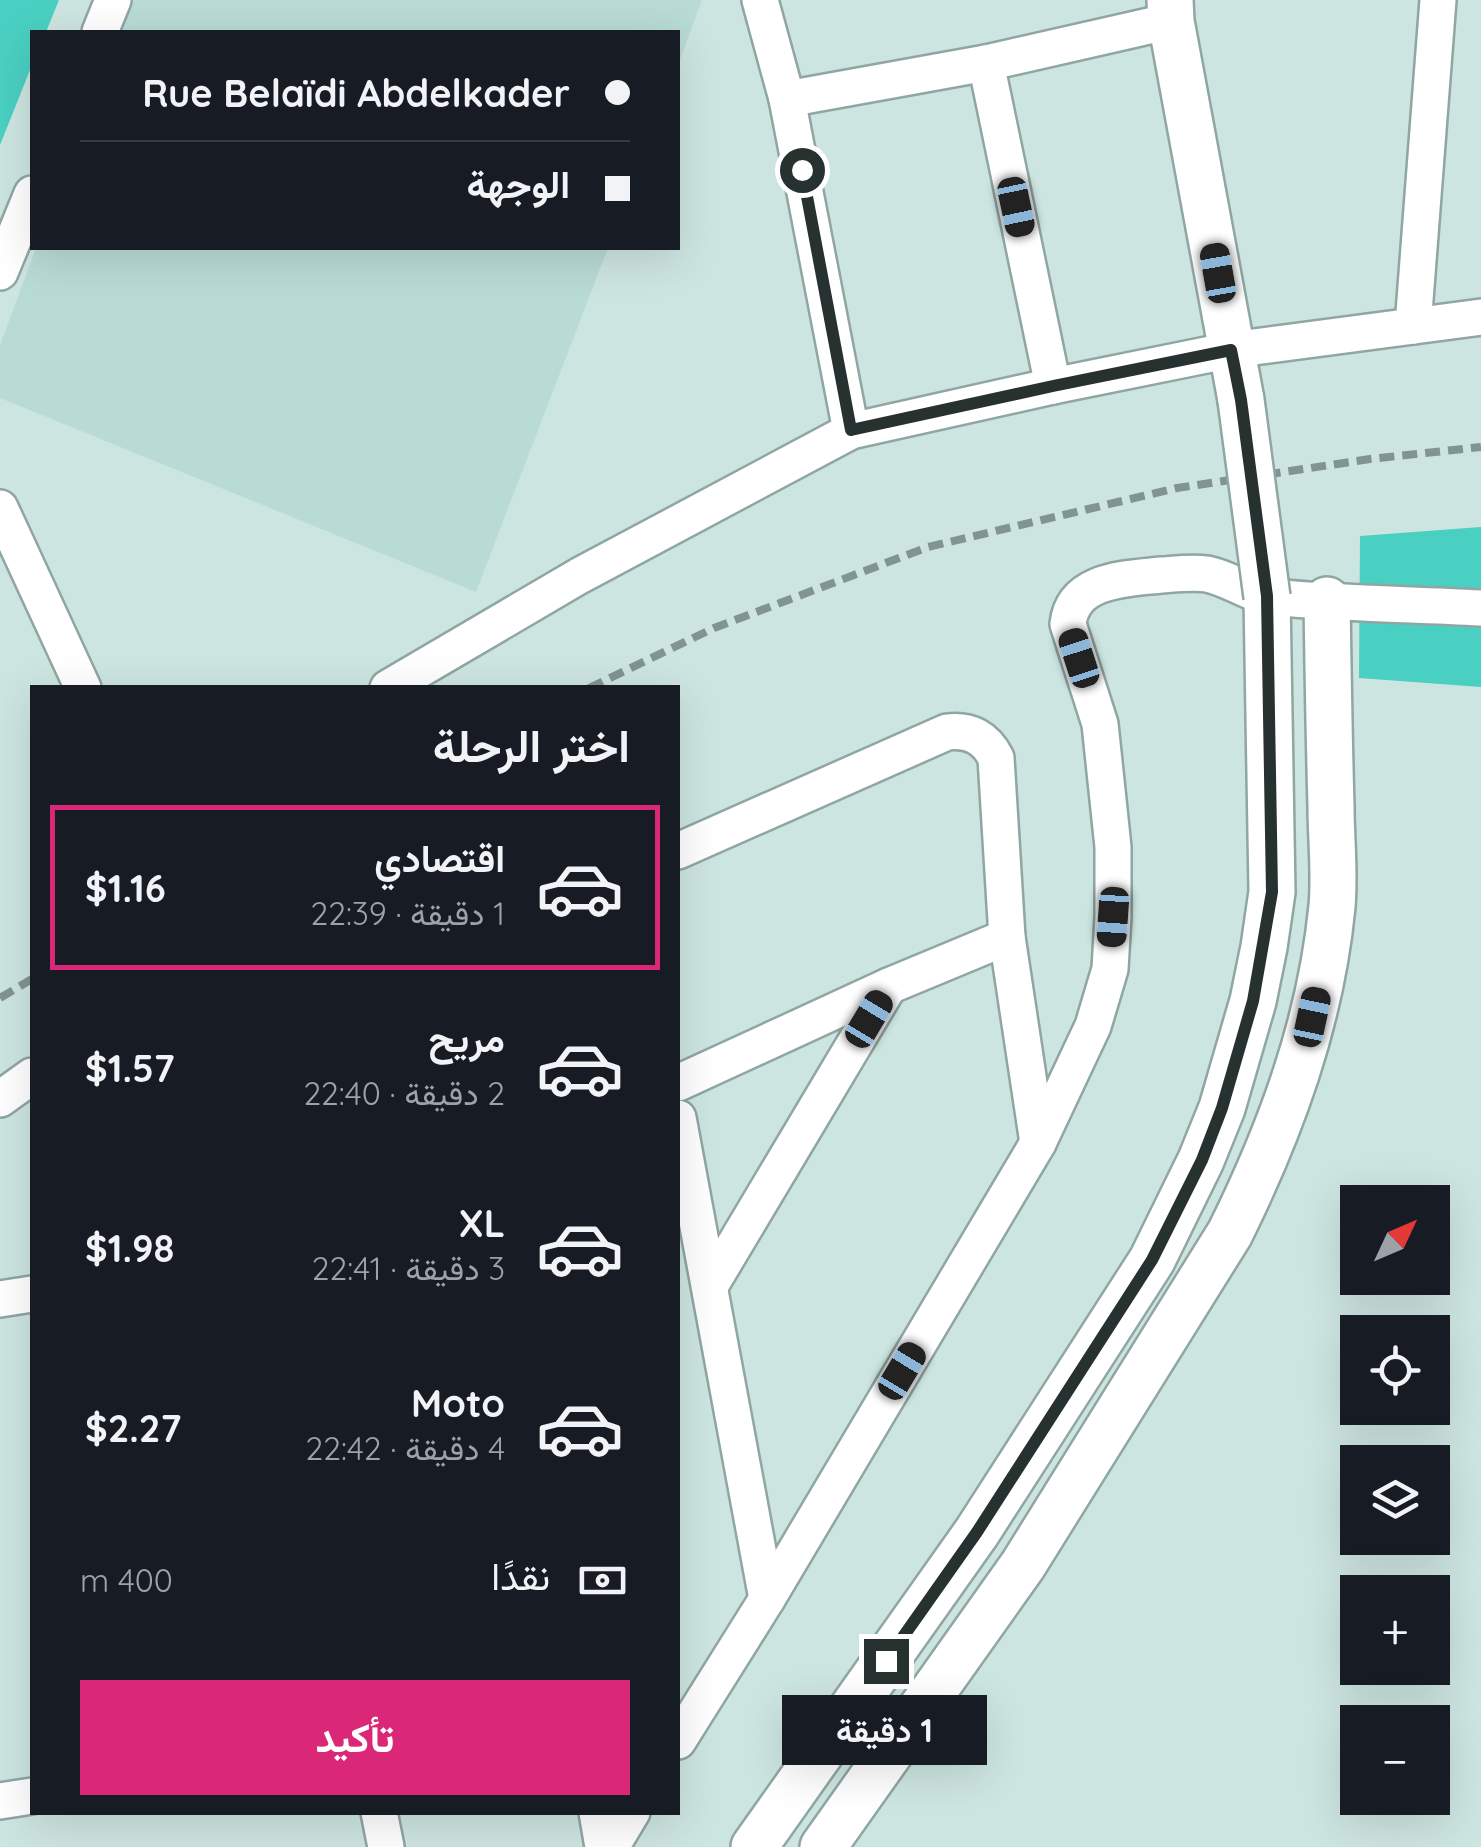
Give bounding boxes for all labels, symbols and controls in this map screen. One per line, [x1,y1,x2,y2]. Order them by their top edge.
text: Rue Belaïdi Abdelkader [142,69,570,117]
route start [780,148,825,193]
text: الوجهة [467,160,570,208]
car [995,175,1037,239]
car [1198,241,1238,305]
car [1055,625,1103,691]
text: اختر الرحلة [433,717,630,773]
text: اقتصادي [374,834,505,882]
icon: car [535,843,625,933]
text: $1.16 [85,864,166,912]
car [1096,886,1130,948]
text: 1 دقيقة · 22:39 [311,893,505,933]
car [1291,985,1333,1049]
car [841,986,897,1052]
text: مريح [429,1014,505,1062]
icon: car [535,1023,625,1113]
text: $1.57 [85,1044,175,1092]
text: 2 دقيقة · 22:40 [303,1073,505,1113]
north arrow [1340,1185,1450,1295]
map controls [1340,1185,1450,1815]
text: XL [459,1199,505,1247]
icon: car [535,1203,625,1293]
text: $1.98 [85,1224,174,1272]
text: 3 دقيقة · 22:41 [312,1248,505,1288]
button: locate [1340,1315,1450,1425]
car [874,1338,930,1404]
text: Moto [411,1379,505,1427]
icon: car [535,1383,625,1473]
text: $2.27 [85,1404,181,1452]
text: 4 دقيقة · 22:42 [306,1428,505,1468]
button: layers [1340,1445,1450,1555]
text: نقدًا [491,1552,550,1600]
icon: cash [575,1553,630,1608]
text: 400 m [80,1560,173,1600]
button: + [1340,1575,1450,1685]
route end [864,1639,909,1684]
button: تأكيد [80,1680,630,1795]
callout: 1 دقيقة [784,1696,988,1766]
button: − [1340,1705,1450,1815]
text: 1 دقيقة [836,1710,933,1750]

